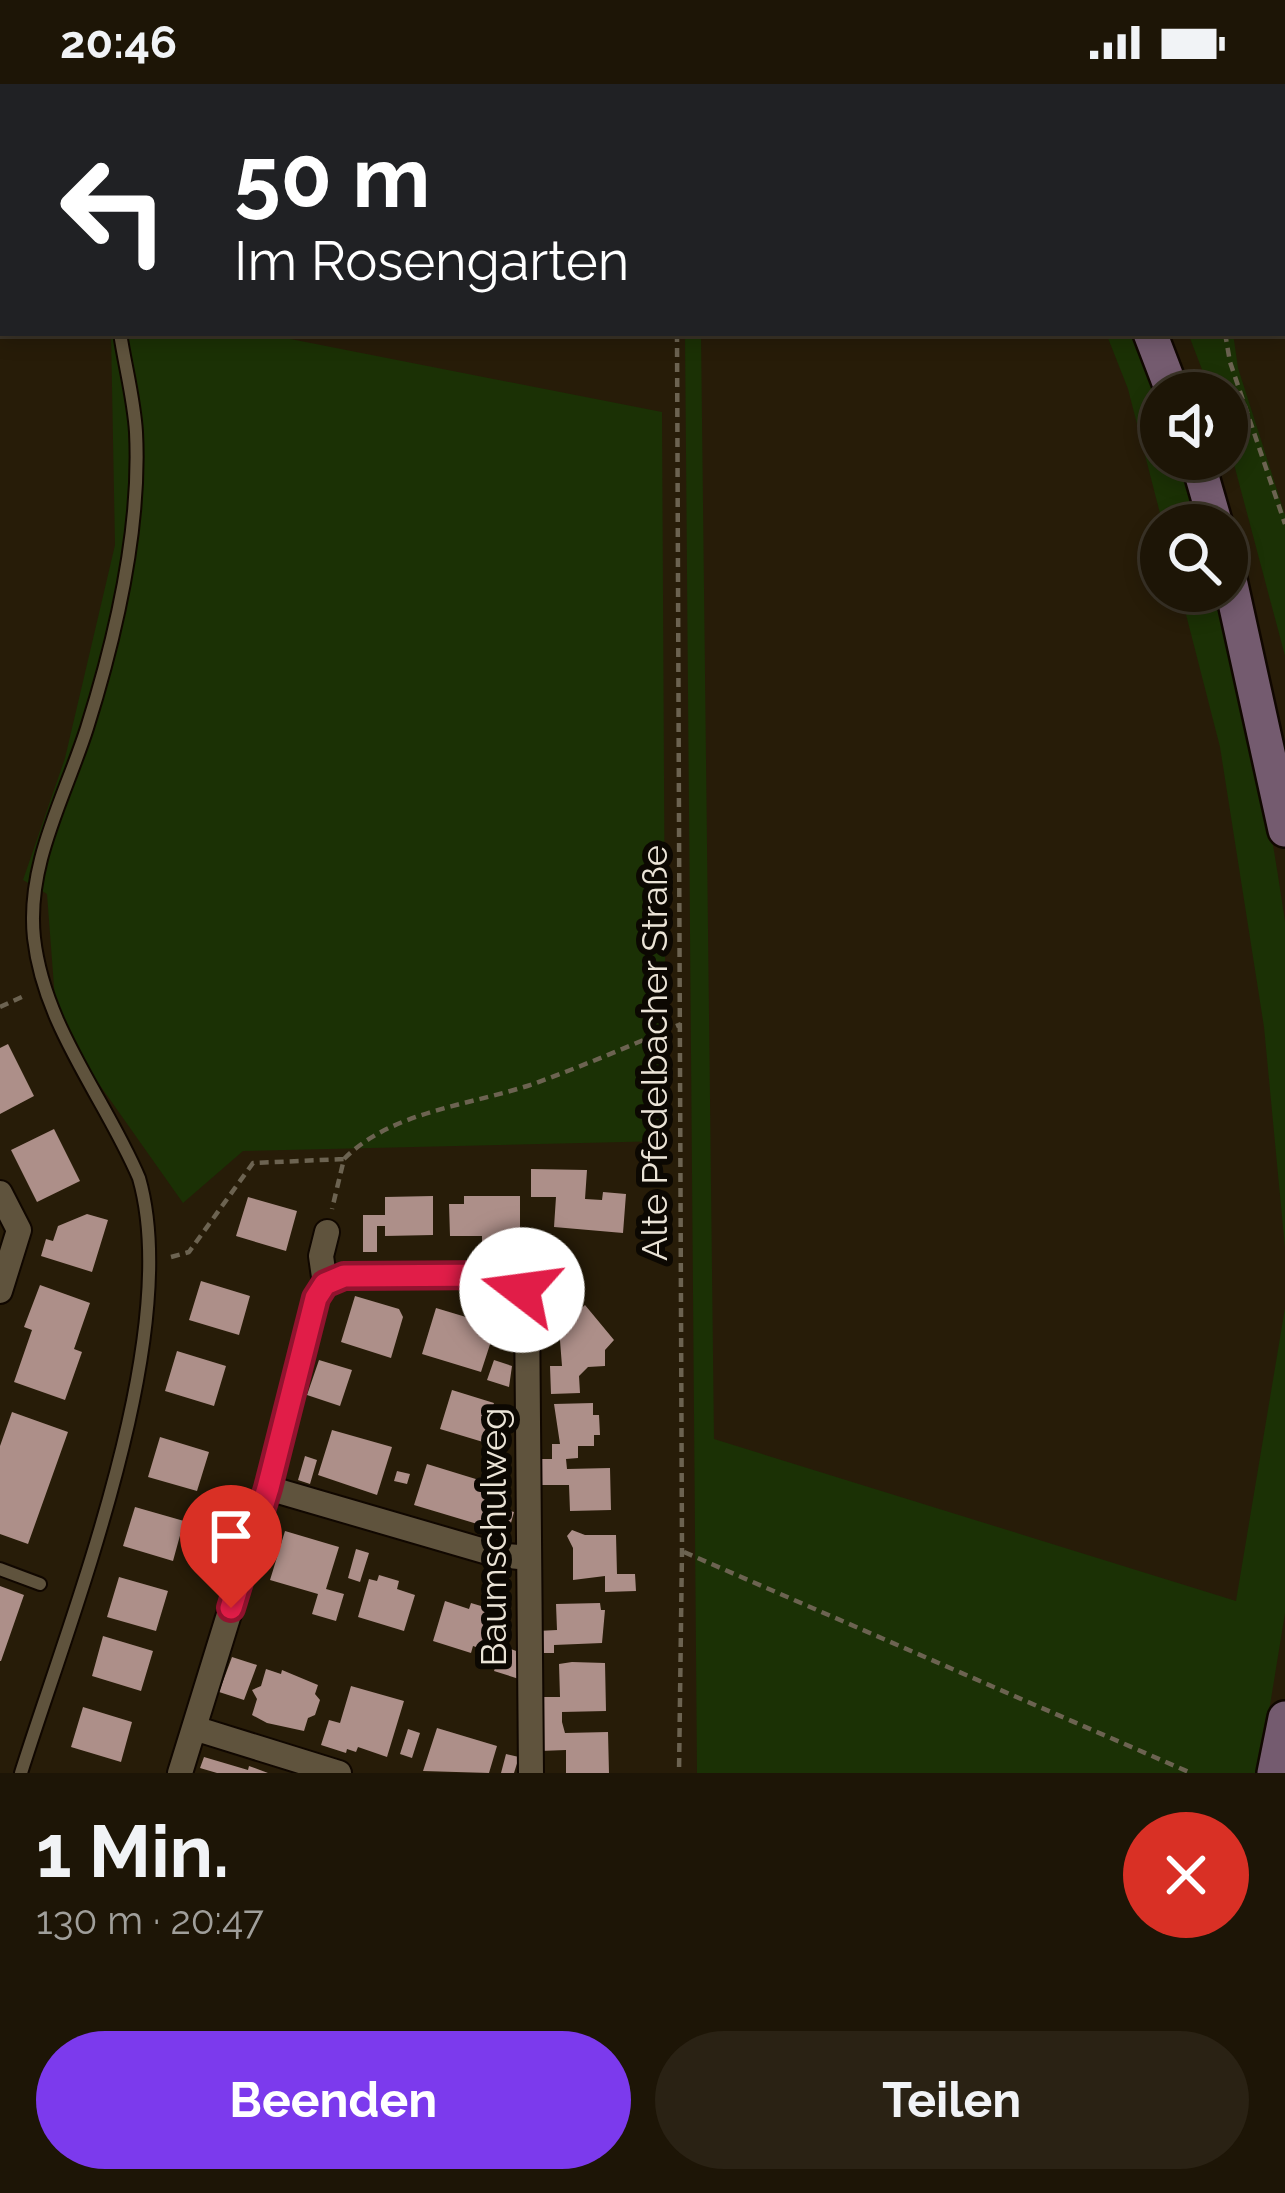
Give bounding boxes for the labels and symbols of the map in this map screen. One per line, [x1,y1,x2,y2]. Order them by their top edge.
street label: Alte Pfedelbacher Straße [633,845,675,1261]
position arrow [459,1227,585,1353]
street label: Baumschulweg [472,1408,514,1666]
pin [180,1485,282,1608]

